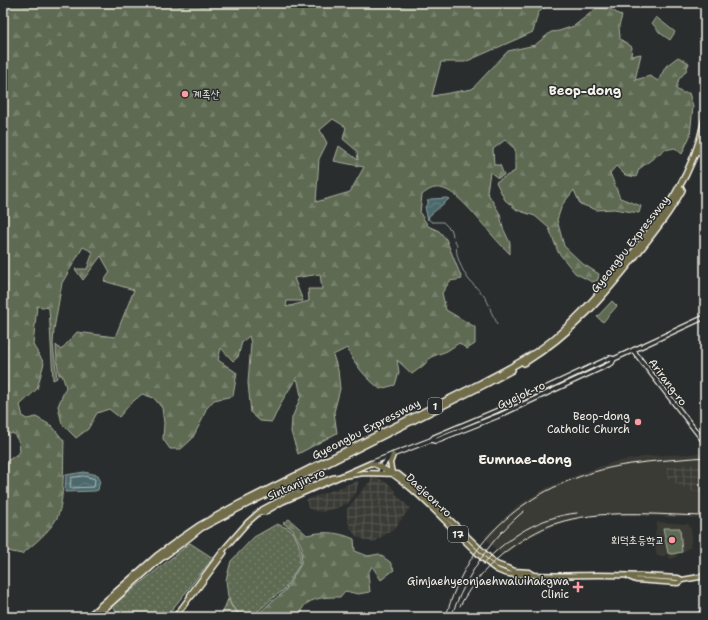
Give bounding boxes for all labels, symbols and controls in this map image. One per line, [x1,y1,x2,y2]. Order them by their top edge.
district label: Beop-dong [549,82,622,99]
place label: 계족산 [193,87,220,102]
marker: 계족산 [180,89,190,99]
street label: Gyeongbu Expressway [588,193,673,296]
street label: Arirang-ro [645,356,691,409]
street label: Gyejok-ro [495,378,548,413]
street label: Gyeongbu Expressway [310,396,423,463]
road number: 1 [428,398,442,414]
place label: Beop-dong Catholic Church [547,409,630,437]
marker: Beop-dong Catholic Church [633,417,643,427]
district label: Eumnae-dong [478,451,572,468]
street label: Sintanjin-ro [265,465,328,504]
street label: Daejeon-ro [402,470,455,521]
road number: 17 [448,526,468,542]
place label: 회덕초등학교 [611,533,664,548]
marker: 회덕초등학교 [667,535,677,545]
place label: Gimjaehyeonjaehwaluihakgwa Clinic [407,574,569,602]
marker: Gimjaehyeonjaehwaluihakgwa Clinic [572,581,584,593]

